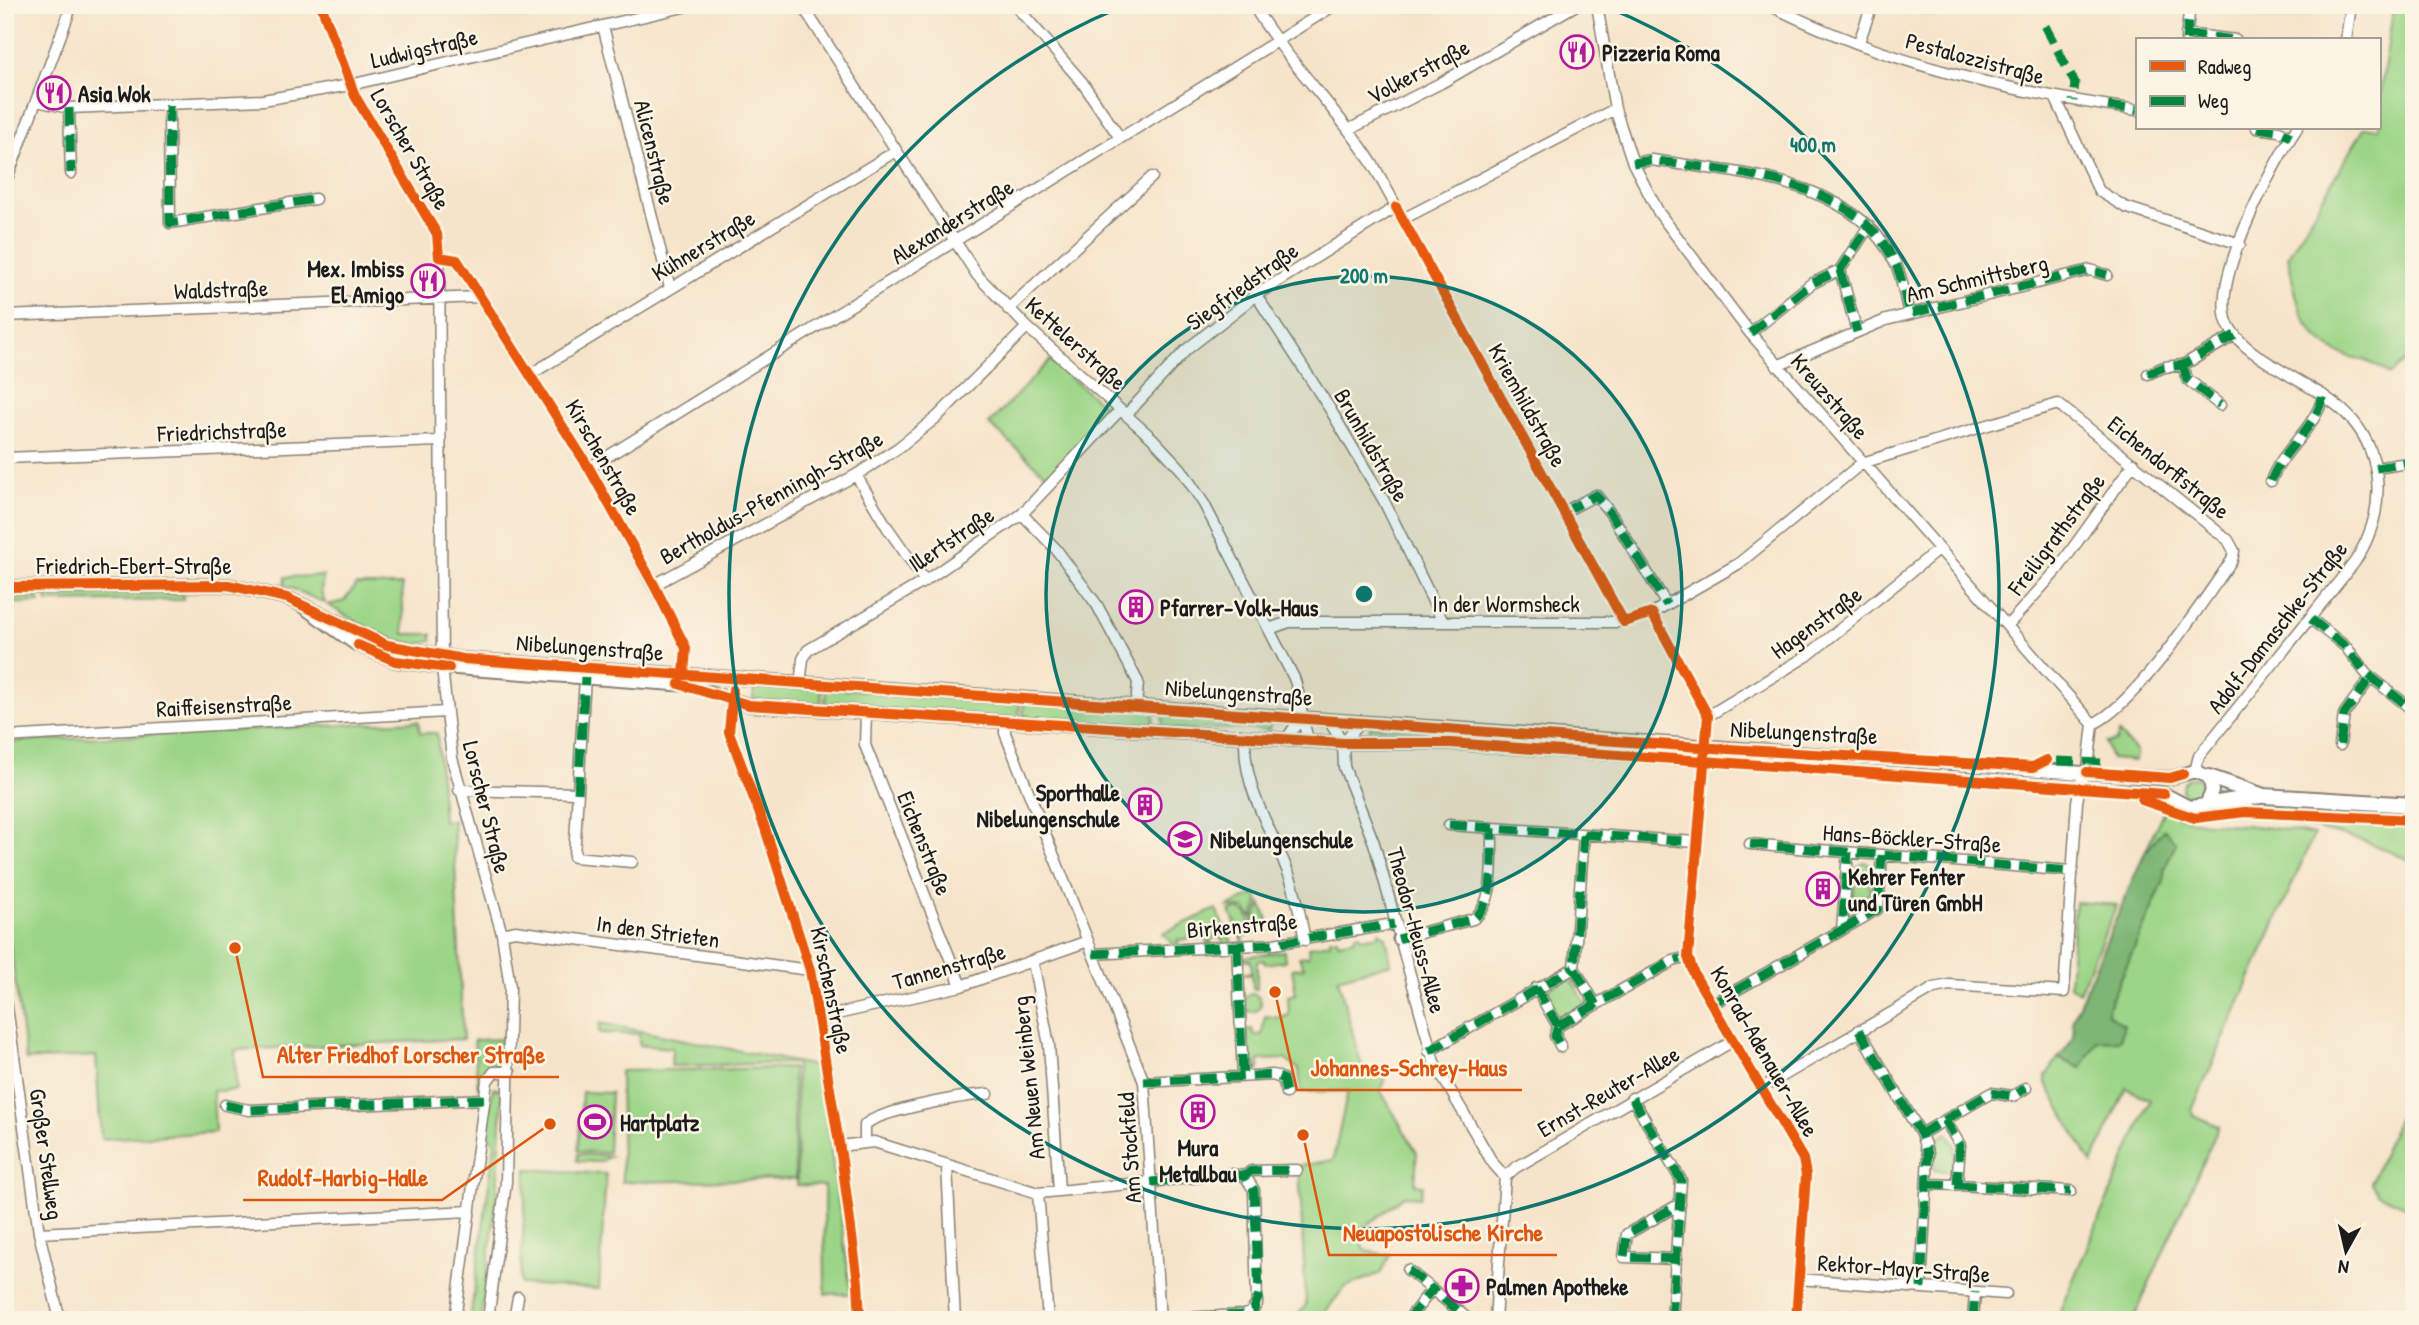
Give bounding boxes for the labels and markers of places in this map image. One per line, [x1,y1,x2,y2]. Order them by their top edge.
restaurant icon: Pizzeria Roma [1558,33,1596,71]
place label: Pizzeria Roma [1602,37,1720,68]
restaurant icon: Asia Wok [35,74,73,112]
place label: Asia Wok [78,78,151,109]
place label: Mex. Imbiss El Amigo [307,253,405,311]
restaurant icon: Mex. Imbiss El Amigo [409,262,447,300]
centre of rings [1352,582,1376,606]
building icon: Pfarrer-Volk-Haus [1117,588,1155,626]
place label: Pfarrer-Volk-Haus [1160,592,1318,623]
place label: Sporthalle Nibelungenschule [977,777,1121,835]
building icon: Sporthalle Nibelungenschule [1126,786,1164,824]
school or university icon: Nibelungenschule [1166,820,1204,858]
place label: Nibelungenschule [1210,824,1354,856]
place label: Kehrer Fenter und Türen GmbH [1848,861,1983,918]
building icon: Kehrer Fenter und Türen GmbH [1804,870,1842,908]
callout: Alter Friedhof Lorscher Straße [263,1032,559,1077]
callout: Johannes-Schrey-Haus [1297,1045,1522,1090]
building icon: Mura Metallbau [1179,1093,1217,1131]
sports icon: Hartplatz [576,1103,614,1141]
place label: Hartplatz [620,1107,699,1139]
place label: Mura Metallbau [1159,1132,1237,1189]
callout: Rudolf-Harbig-Halle [243,1155,442,1200]
callout: Neuapostolische Kirche [1329,1210,1557,1255]
pharmacy icon: Palmen Apotheke [1443,1267,1481,1305]
place label: Palmen Apotheke [1486,1271,1629,1303]

